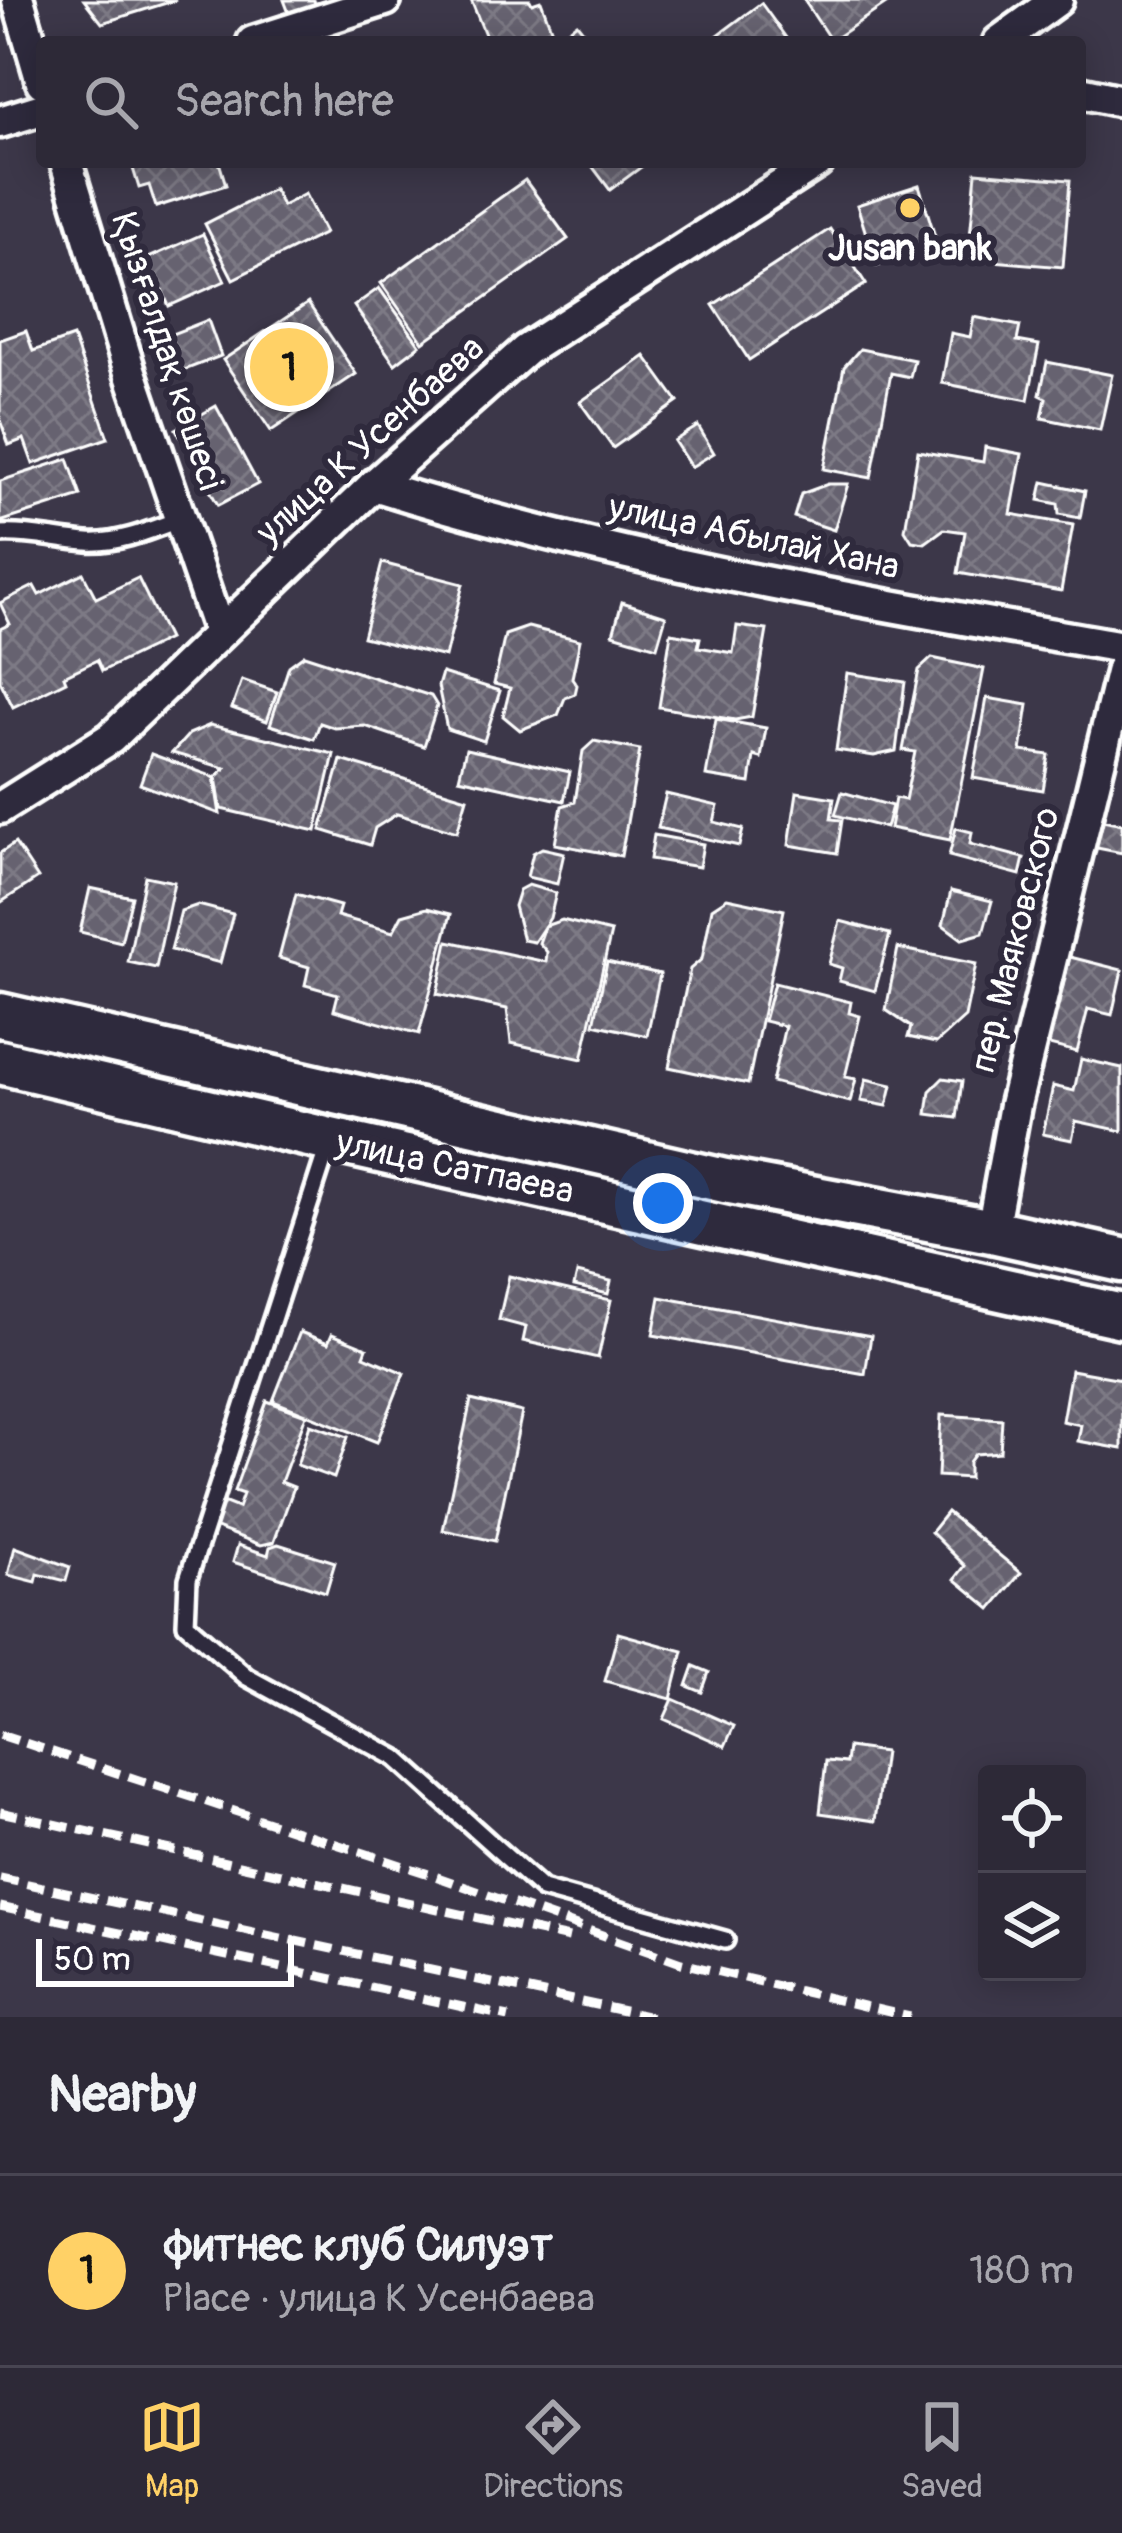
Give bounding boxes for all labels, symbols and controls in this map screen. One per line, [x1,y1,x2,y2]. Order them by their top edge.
search box [36,36,1086,168]
icon: search [78,69,144,135]
text: Search here [174,74,394,130]
marker: Jusan bank [897,195,923,221]
street label: Қызғалдақ көшесі [101,206,233,496]
place label: Jusan bank [828,226,993,271]
pin: 1 [250,322,328,412]
street label: улица К Усенбаева [246,326,493,555]
street label: улица Абылай Хана [603,484,904,590]
street label: пер. Маяковского [960,803,1070,1077]
street label: улица Сатпаева [331,1120,578,1214]
your location [633,1173,693,1233]
map controls [978,1765,1086,1981]
button: locate [978,1765,1086,1873]
button: layers [978,1873,1086,1981]
scale bar [36,1933,294,1986]
text: 50 m [54,1939,131,1980]
text: Nearby [48,2063,196,2127]
text: фитнес клуб Силуэт [162,2218,553,2274]
text: 1 [79,2246,95,2295]
text: 180 m [969,2246,1074,2295]
text: Place · улица К Усенбаева [162,2274,595,2323]
tab: Map [139,2394,205,2507]
tab: Directions [483,2394,623,2507]
tab: Saved [901,2394,983,2507]

